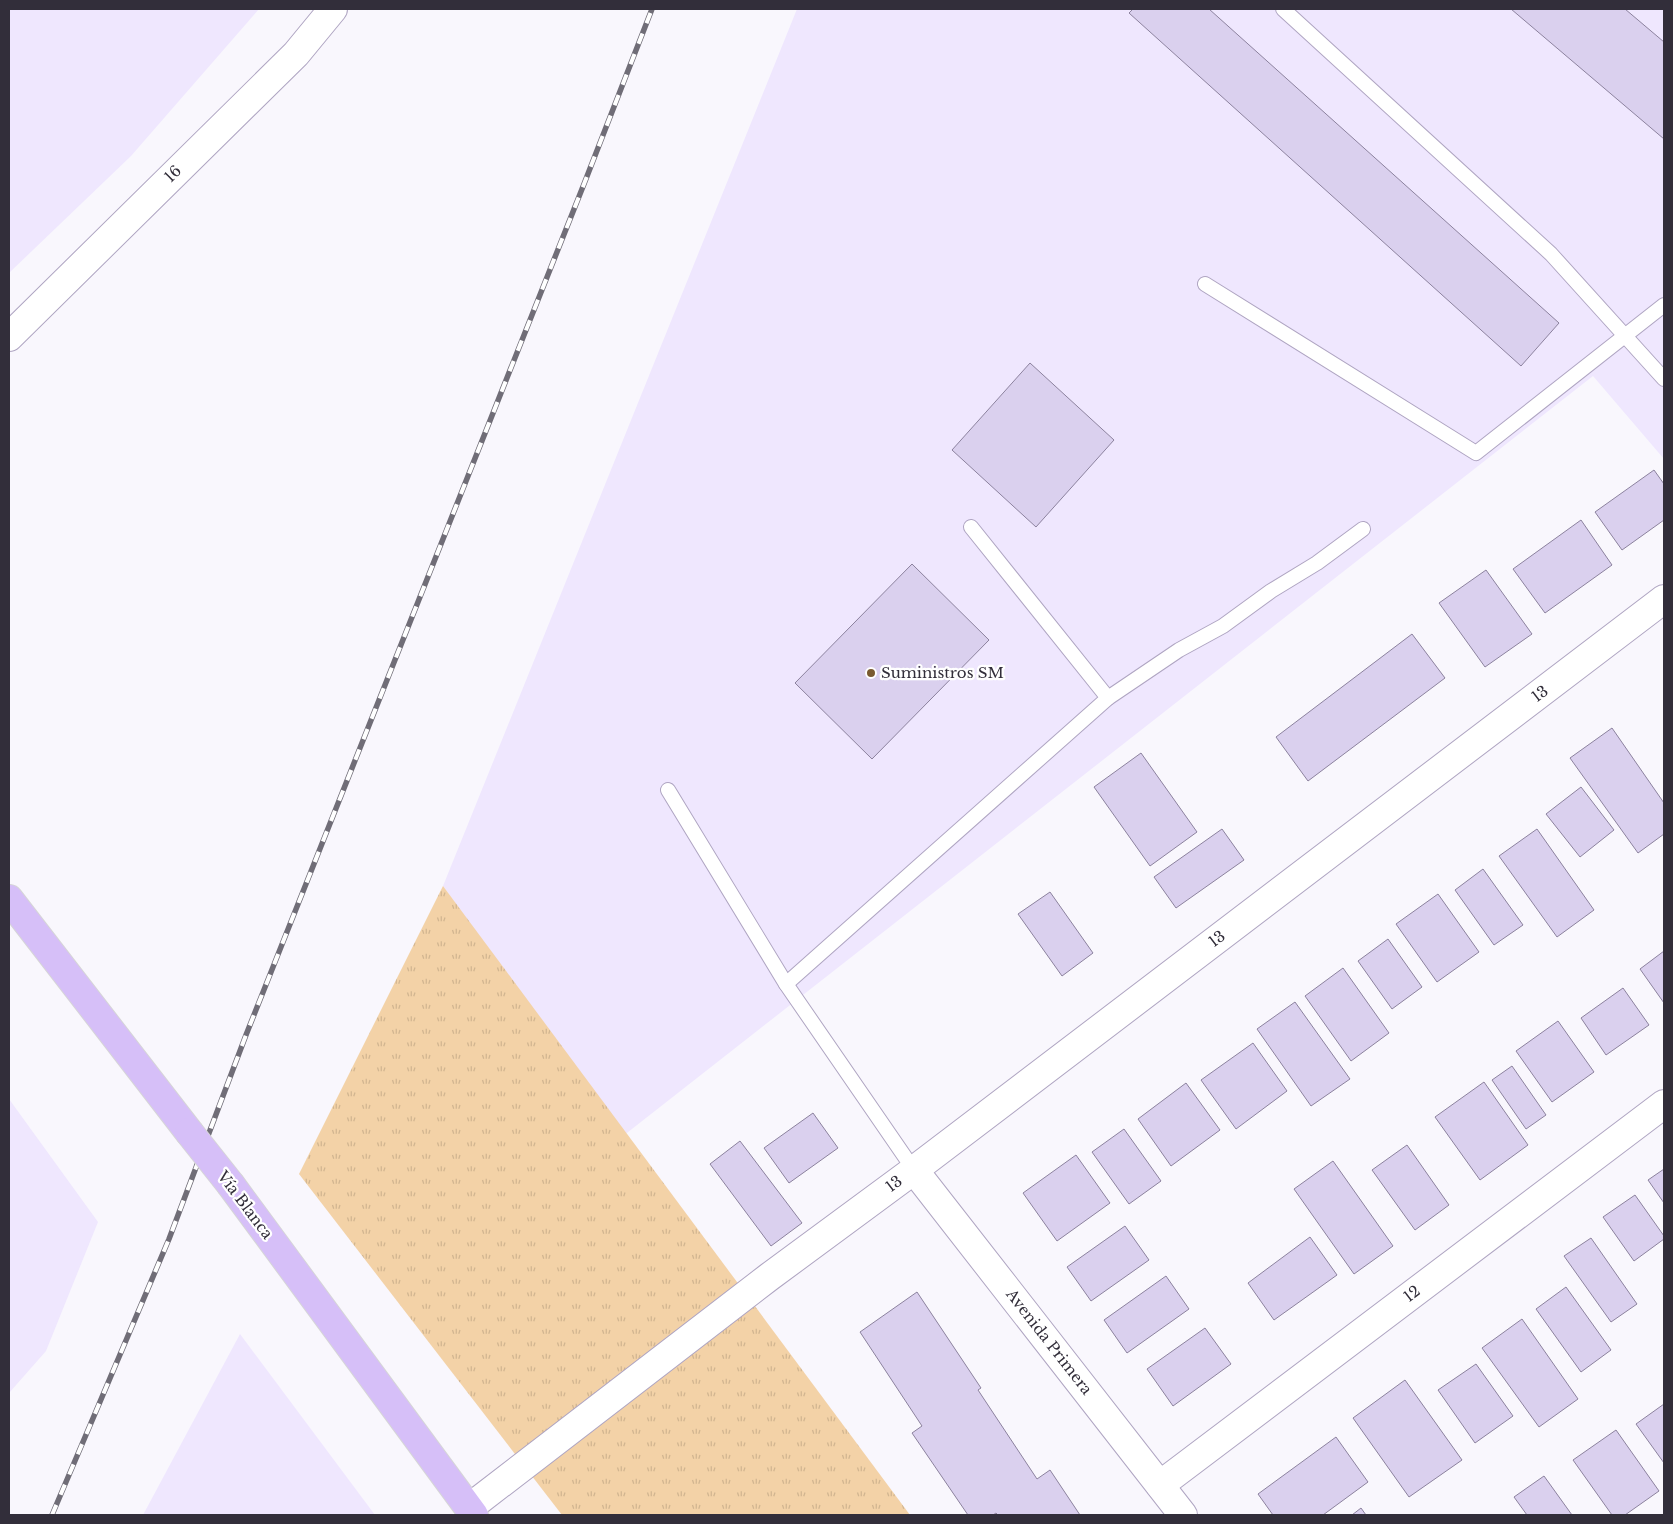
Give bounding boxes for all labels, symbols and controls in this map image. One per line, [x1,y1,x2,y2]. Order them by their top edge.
street label: 16 [160,161,185,186]
place label: Suministros SM [881,663,1004,682]
marker: Suministros SM [865,667,877,679]
street label: 13 [1528,681,1552,706]
street label: 13 [1205,926,1229,951]
street label: Vía Blanca [213,1166,278,1243]
street label: 13 [882,1171,906,1196]
street label: 12 [1400,1281,1424,1306]
street label: Avenida Primera [1002,1284,1097,1399]

